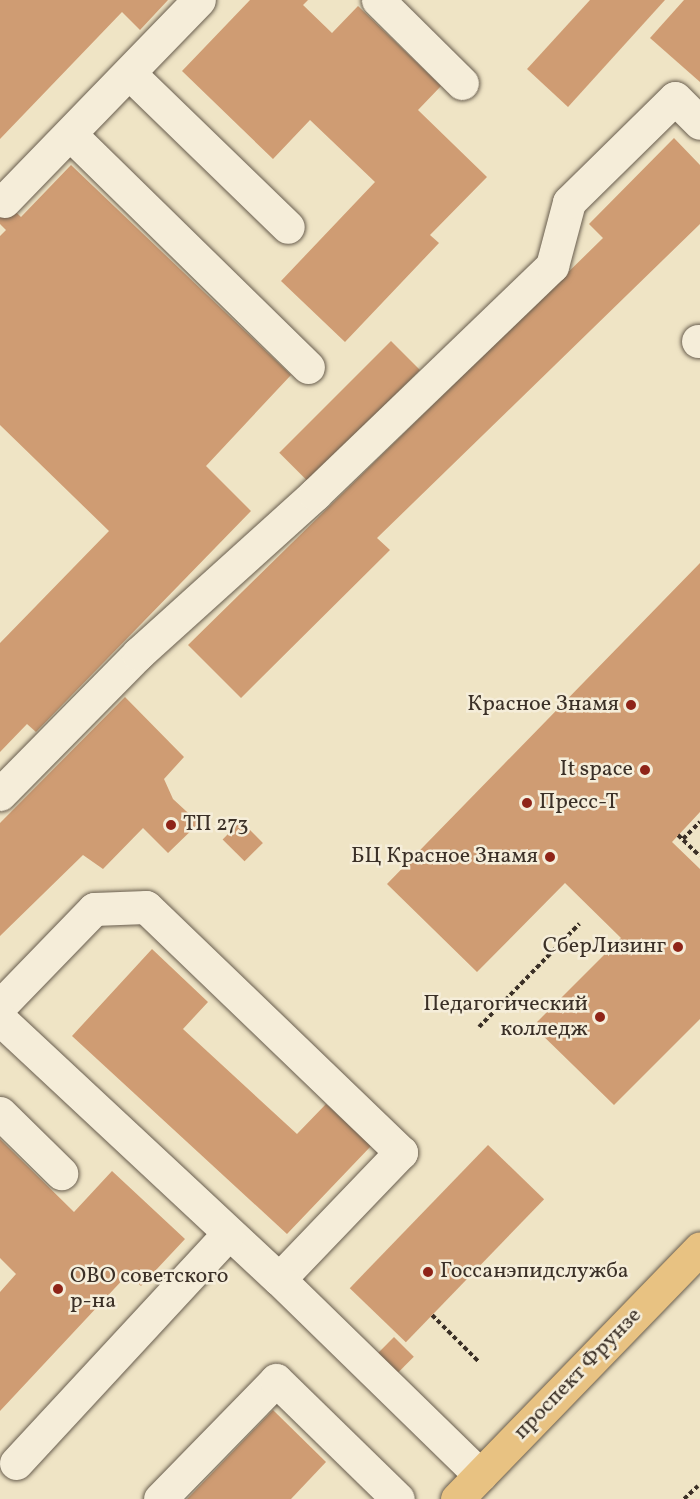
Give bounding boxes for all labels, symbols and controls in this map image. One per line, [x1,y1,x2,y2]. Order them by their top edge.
place label: Красное Знамя [467,692,619,718]
marker: Красное Знамя [624,698,638,712]
place label: It space [560,757,633,783]
marker: It space [638,763,652,777]
place label: Пресс-Т [539,790,618,816]
marker: Пресс-Т [520,796,534,810]
place label: ТП 273 [183,812,249,838]
marker: ТП 273 [164,818,178,832]
place label: БЦ Красное Знамя [351,844,538,870]
marker: БЦ Красное Знамя [543,850,557,864]
place label: СберЛизинг [543,934,666,960]
marker: СберЛизинг [671,940,685,954]
place label: Педагогический колледж [423,991,588,1042]
marker: Педагогический колледж [593,1010,607,1024]
place label: Госсанэпидслужба [440,1259,629,1285]
place label: ОВО советского р-на [70,1263,228,1314]
marker: Госсанэпидслужба [421,1265,435,1279]
marker: ОВО советского р-на [51,1282,65,1296]
street label: проспект Фрунзе [509,1303,647,1445]

